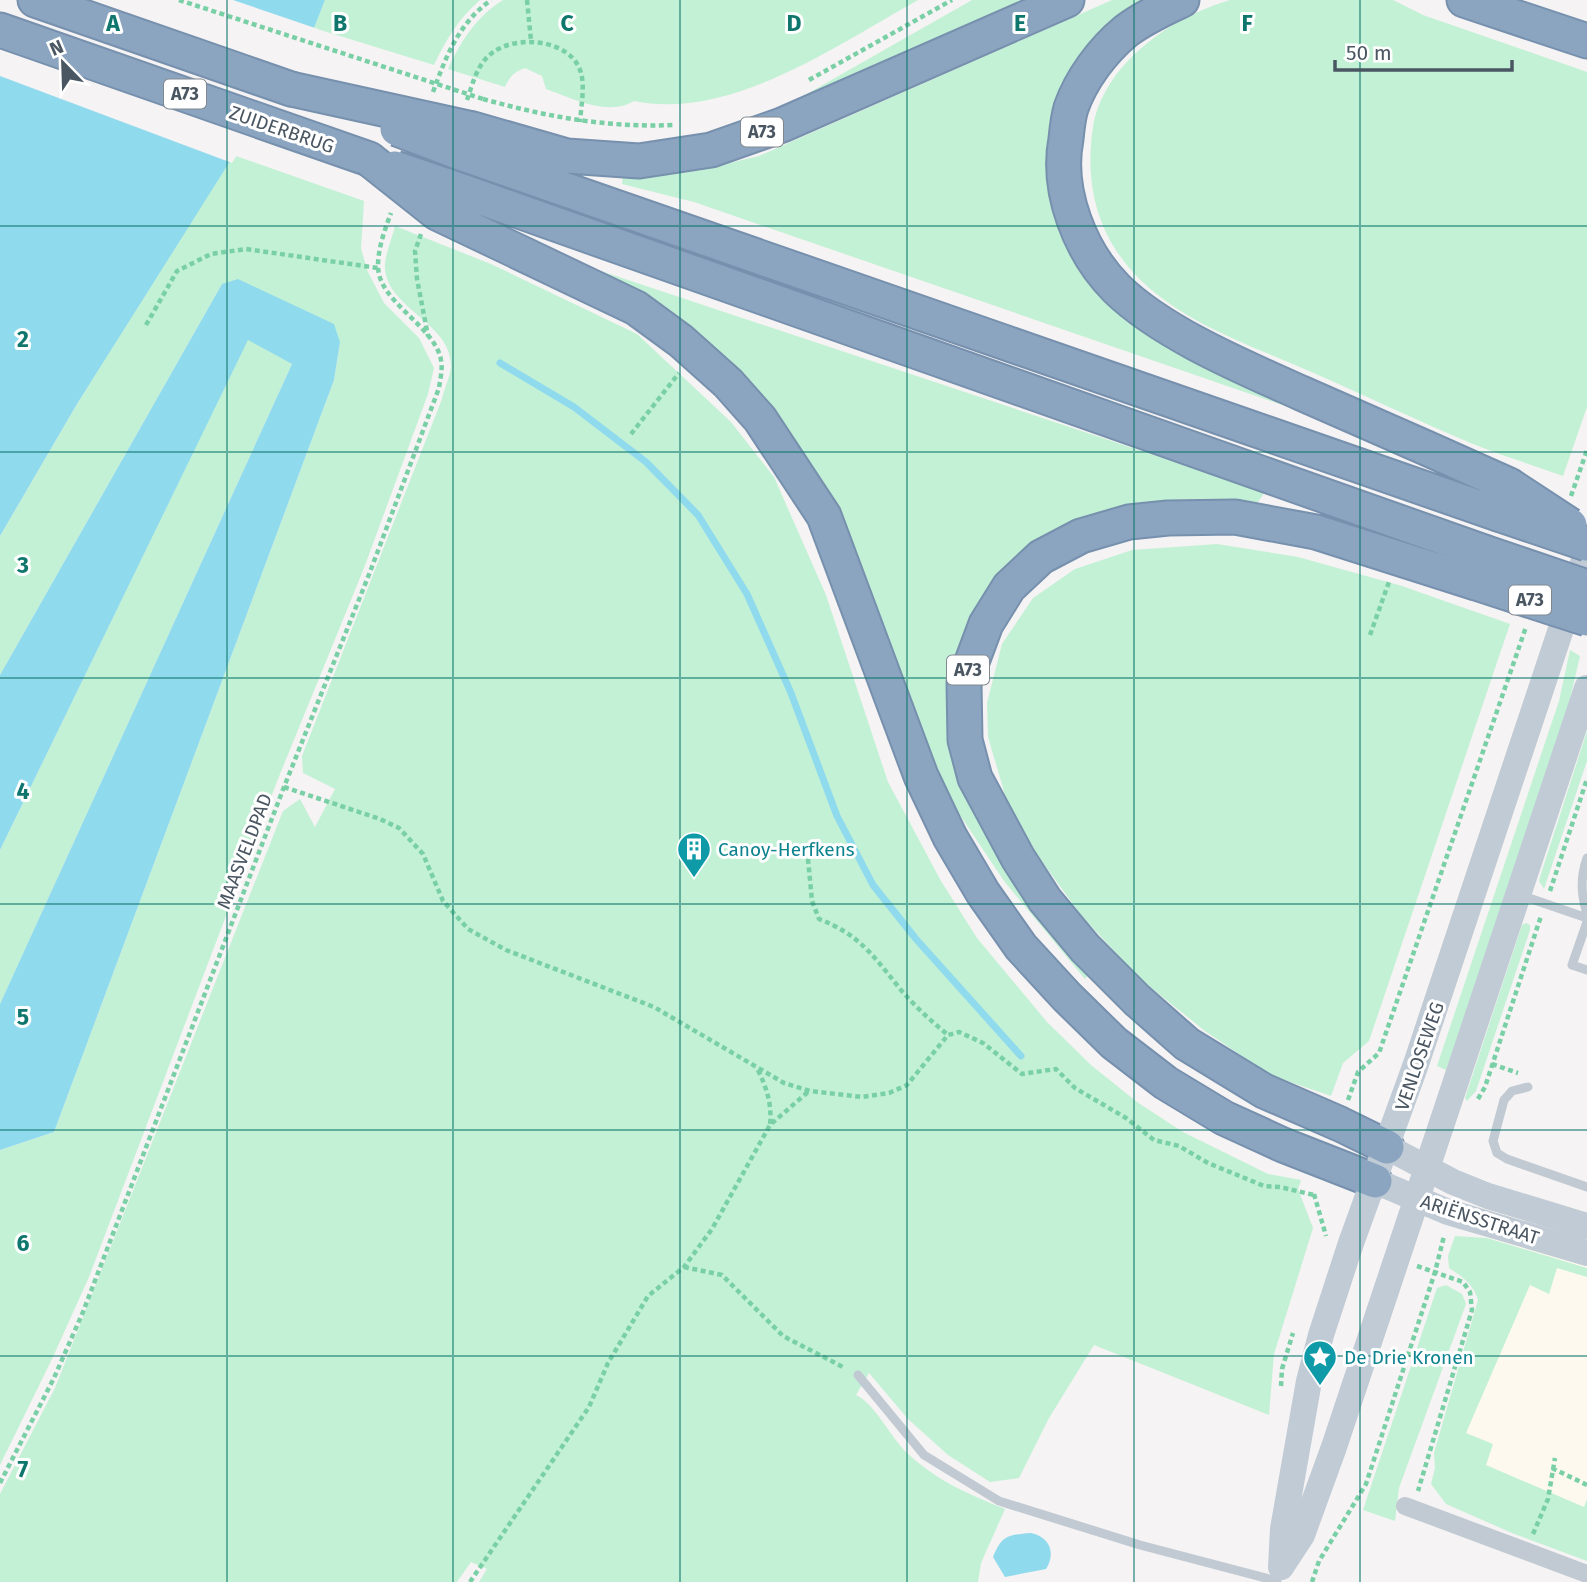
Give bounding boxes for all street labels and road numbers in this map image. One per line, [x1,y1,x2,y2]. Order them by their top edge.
road number: A73 [164,80,206,108]
street label: ZUIDERBRUG [226,101,337,158]
road number: A73 [741,118,783,146]
road number: A73 [1509,586,1551,614]
road number: A73 [947,656,989,684]
street label: MAASVELDPAD [212,790,277,912]
street label: VENLOSEWEG [1390,999,1449,1114]
street label: ARIËNSSTRAAT [1418,1190,1542,1249]

